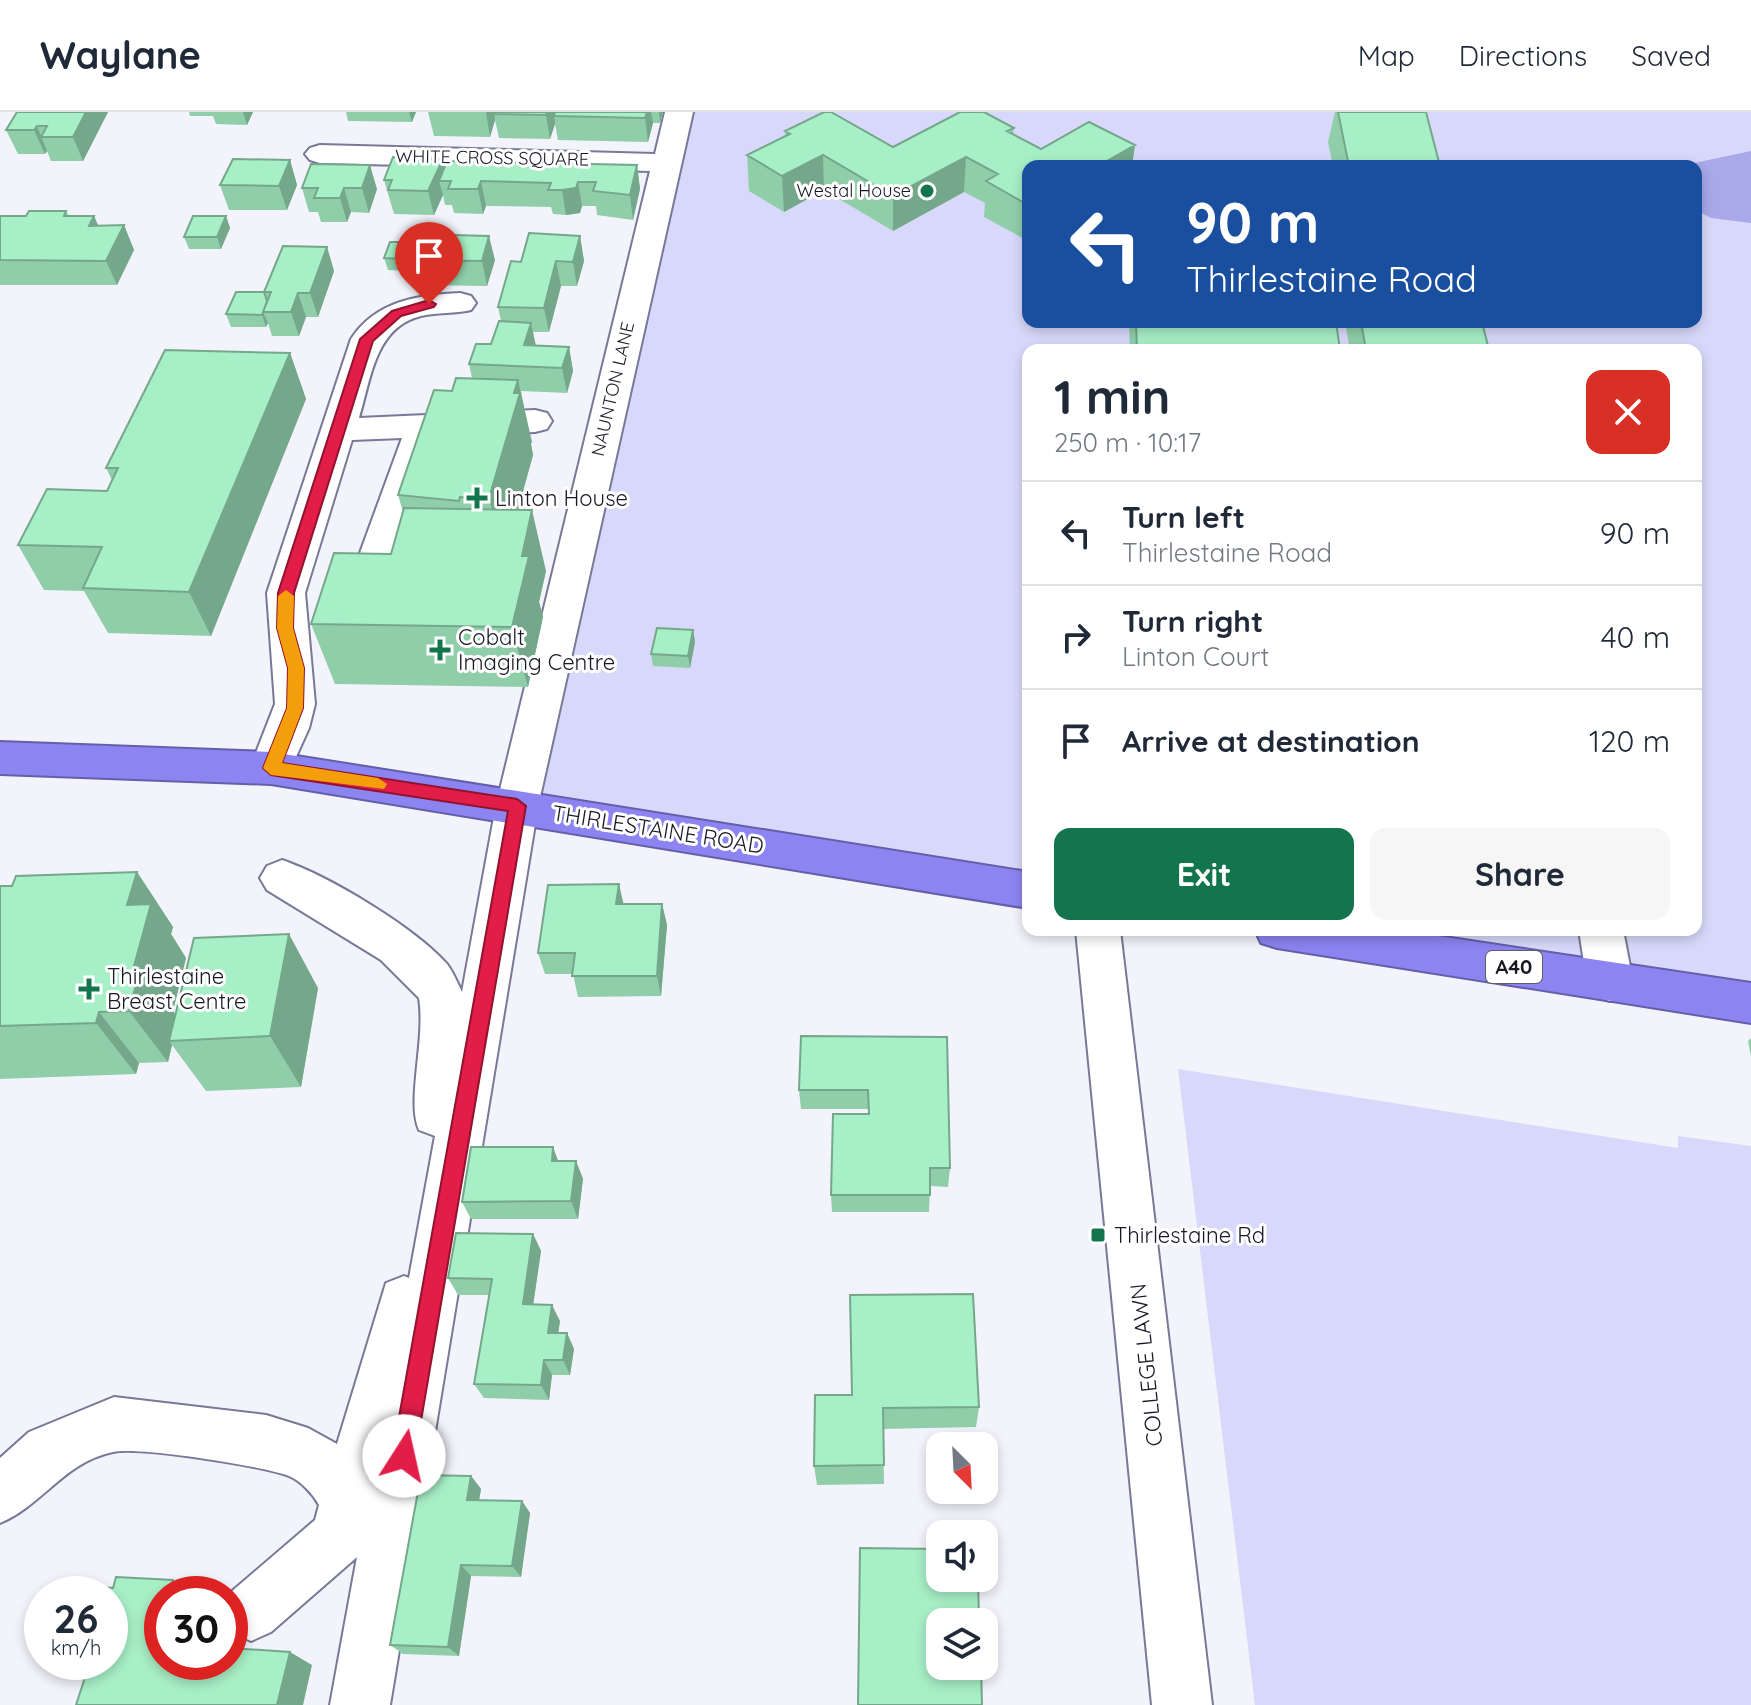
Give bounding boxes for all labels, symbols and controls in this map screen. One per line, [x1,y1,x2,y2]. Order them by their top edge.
text: Waylane [40,31,201,79]
text: Map [1358,38,1415,73]
text: Directions [1459,38,1587,73]
text: Saved [1631,38,1711,73]
street label: WHITE CROSS SQUARE [395,144,589,171]
place label: Westal House [797,179,911,202]
marker: Westal House [918,182,936,200]
text: 90 m [1186,187,1320,257]
icon: left [1054,192,1158,296]
pin [395,222,463,304]
icon: arrive [407,234,451,278]
text: Thirlestaine Road [1186,256,1477,301]
street label: NAUNTON LANE [586,319,639,458]
text: 1 min [1054,366,1170,426]
button: close [1586,370,1670,454]
text: 250 m · 10:17 [1054,426,1201,459]
place label: Linton House [495,484,628,512]
marker: Linton House [466,487,488,509]
text: Turn left [1122,498,1245,536]
icon: left [1054,511,1098,555]
text: 90 m [1600,514,1670,552]
text: Thirlestaine Road [1122,536,1332,569]
text: Turn right [1122,602,1263,640]
icon: right [1054,615,1098,659]
text: 40 m [1601,618,1670,656]
place label: Cobalt Imaging Centre [458,623,615,676]
marker: Cobalt Imaging Centre [429,639,451,661]
text: Linton Court [1122,640,1269,673]
icon: arrive [1054,719,1098,763]
text: Arrive at destination [1122,722,1420,760]
text: 120 m [1589,722,1670,760]
street label: THIRLESTAINE ROAD [550,798,766,860]
button: Exit [1054,828,1354,920]
button: Share [1370,828,1670,920]
road number: A40 [1486,951,1542,983]
place label: Thirlestaine Breast Centre [107,962,246,1015]
marker: Thirlestaine Breast Centre [78,978,100,1000]
place label: Thirlestaine Rd [1114,1221,1265,1249]
marker: Thirlestaine Rd [1089,1226,1107,1244]
street label: COLLEGE LAWN [1124,1282,1168,1448]
position arrow [362,1414,446,1498]
north arrow [926,1432,998,1504]
map controls [926,1432,998,1680]
button: sound [926,1520,998,1592]
speed limit sign: 30 [144,1576,248,1680]
text: 26 [54,1593,98,1643]
button: layers [926,1608,998,1680]
text: km/h [51,1635,101,1660]

